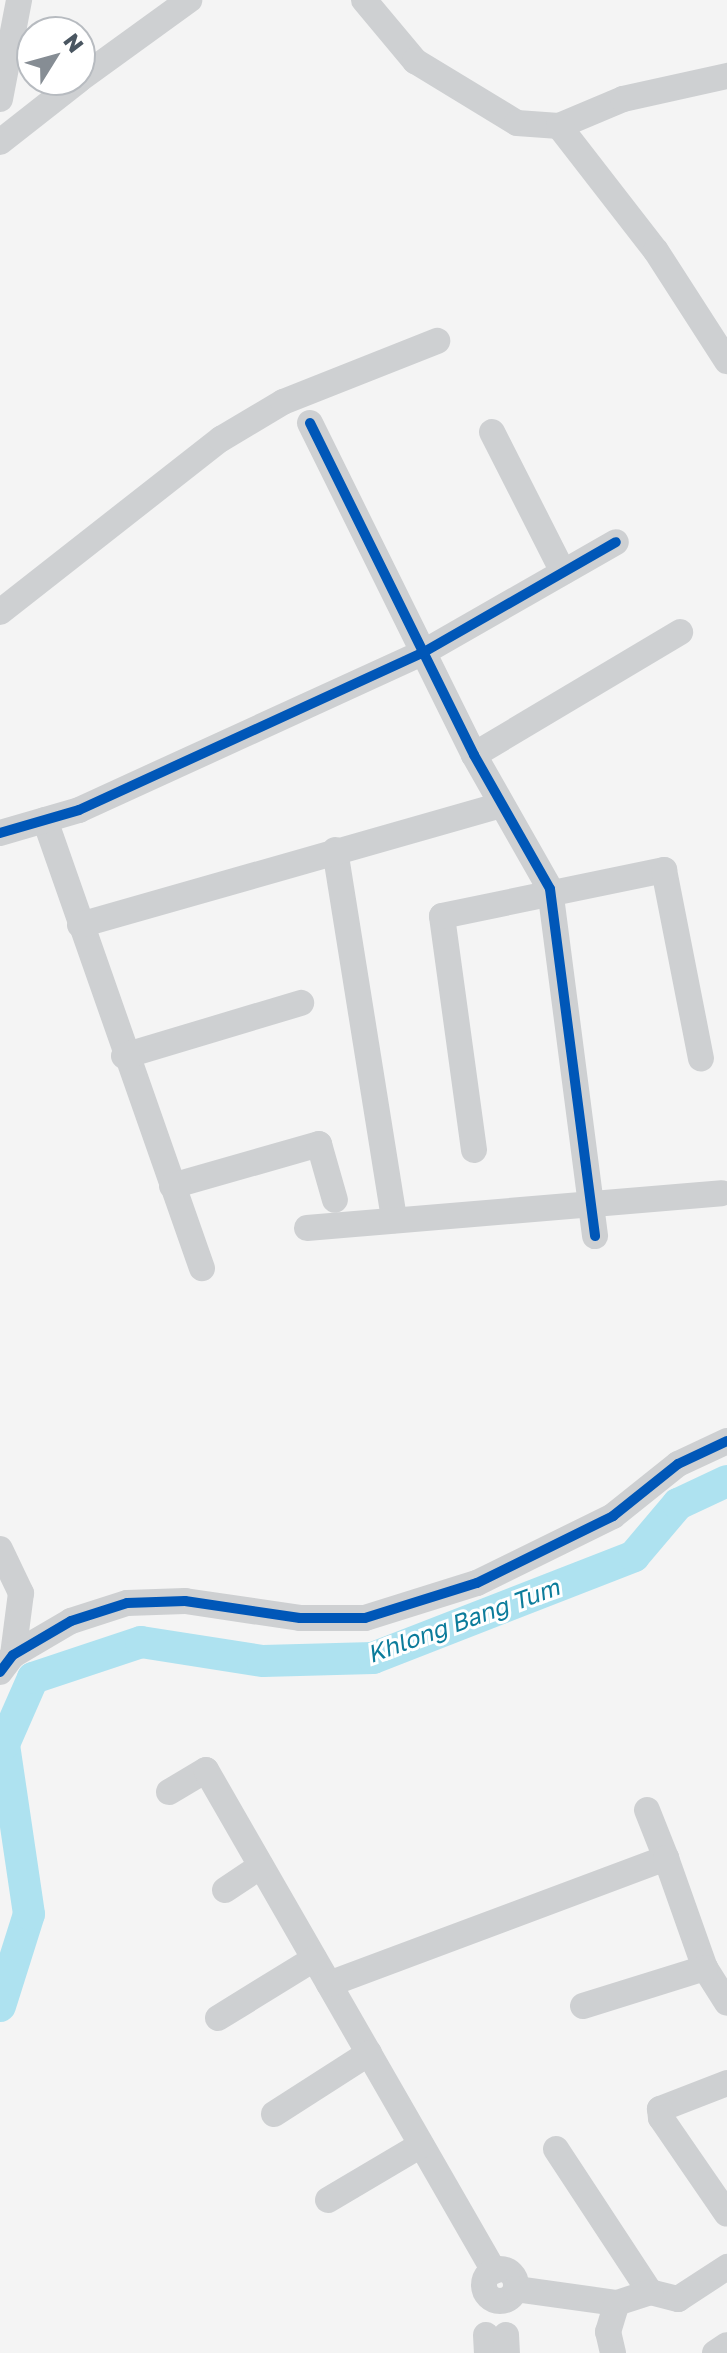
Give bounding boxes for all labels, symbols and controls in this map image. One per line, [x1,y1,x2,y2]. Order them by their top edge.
north arrow [16,16,96,96]
text: N [58,28,90,57]
water label: Khlong Bang Tum [363,1572,563,1668]

